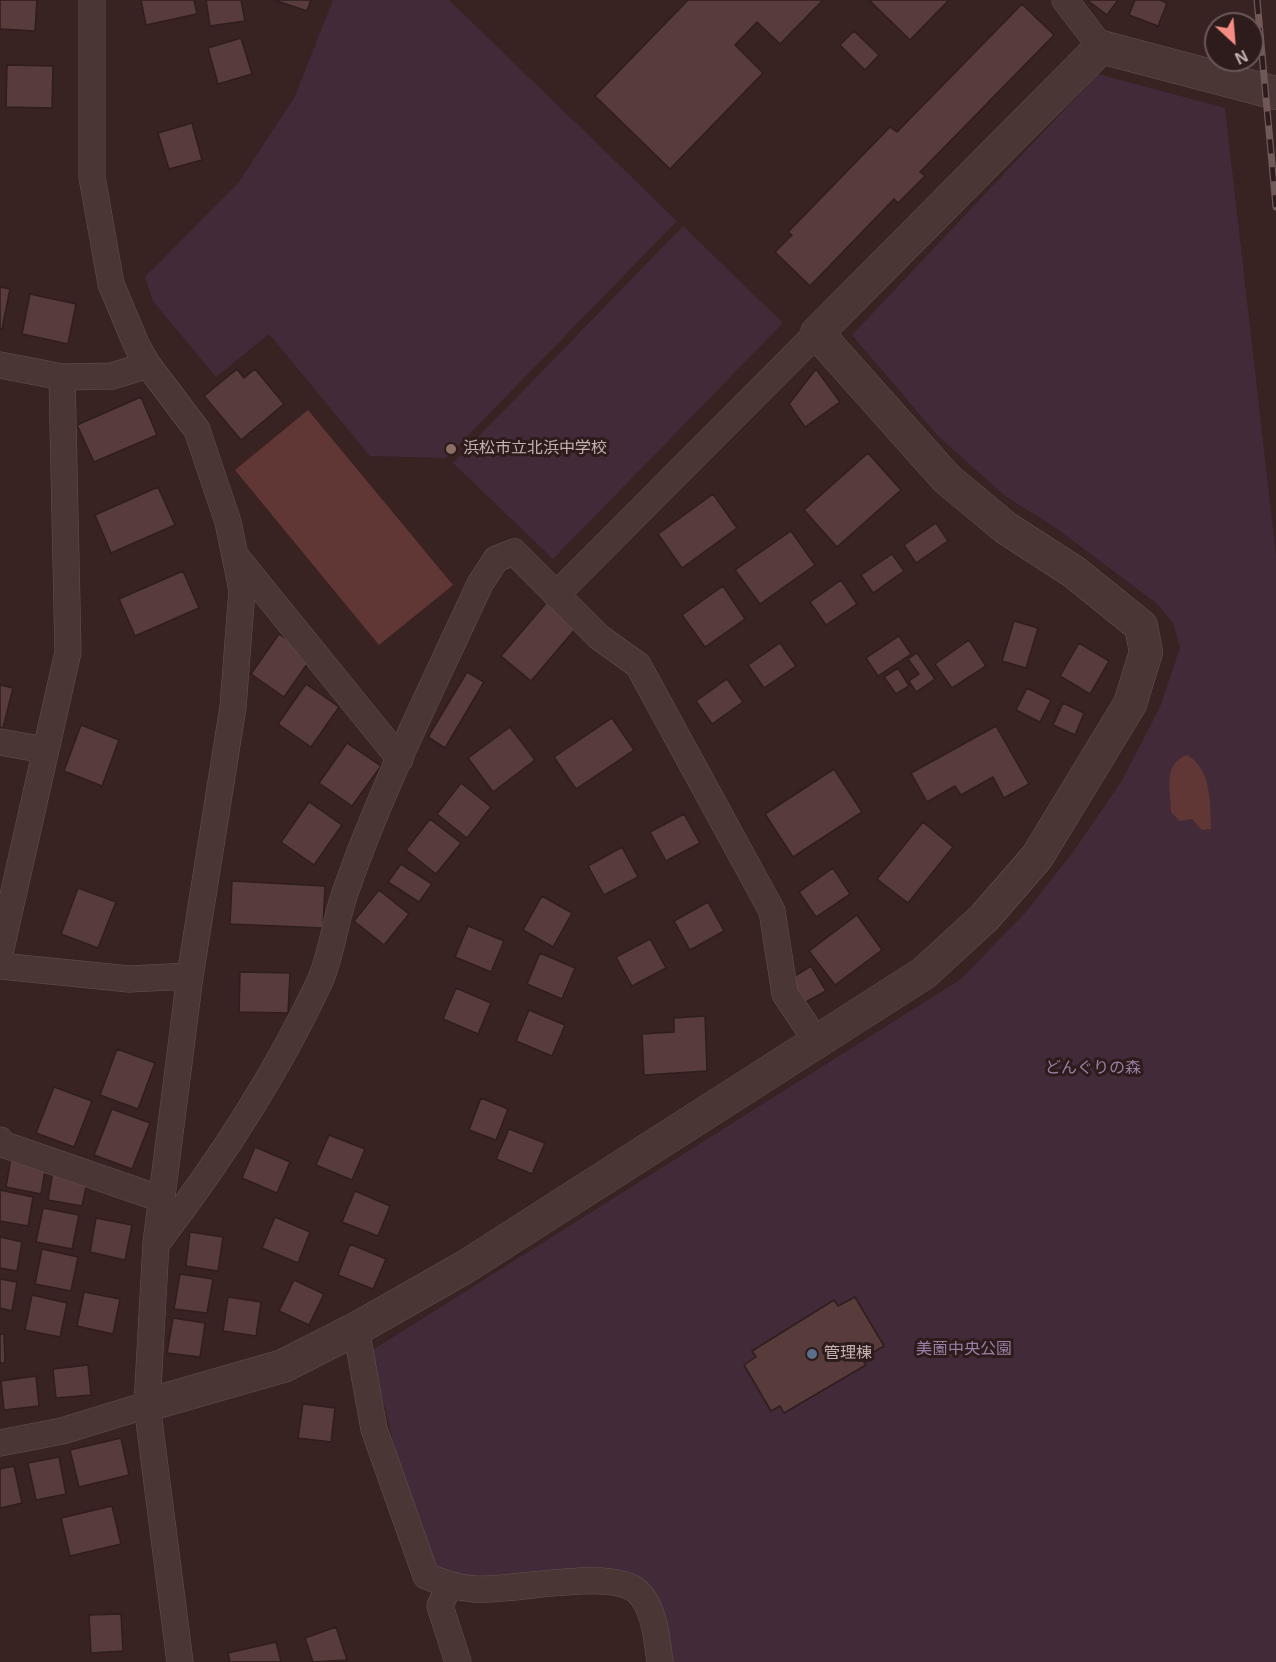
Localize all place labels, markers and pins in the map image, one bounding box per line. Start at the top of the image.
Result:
place label: 浜松市立北浜中学校 [463,439,607,459]
marker: 浜松市立北浜中学校 [444,442,458,456]
place label: 管理棟 [824,1344,872,1364]
marker: 管理棟 [805,1347,819,1361]

